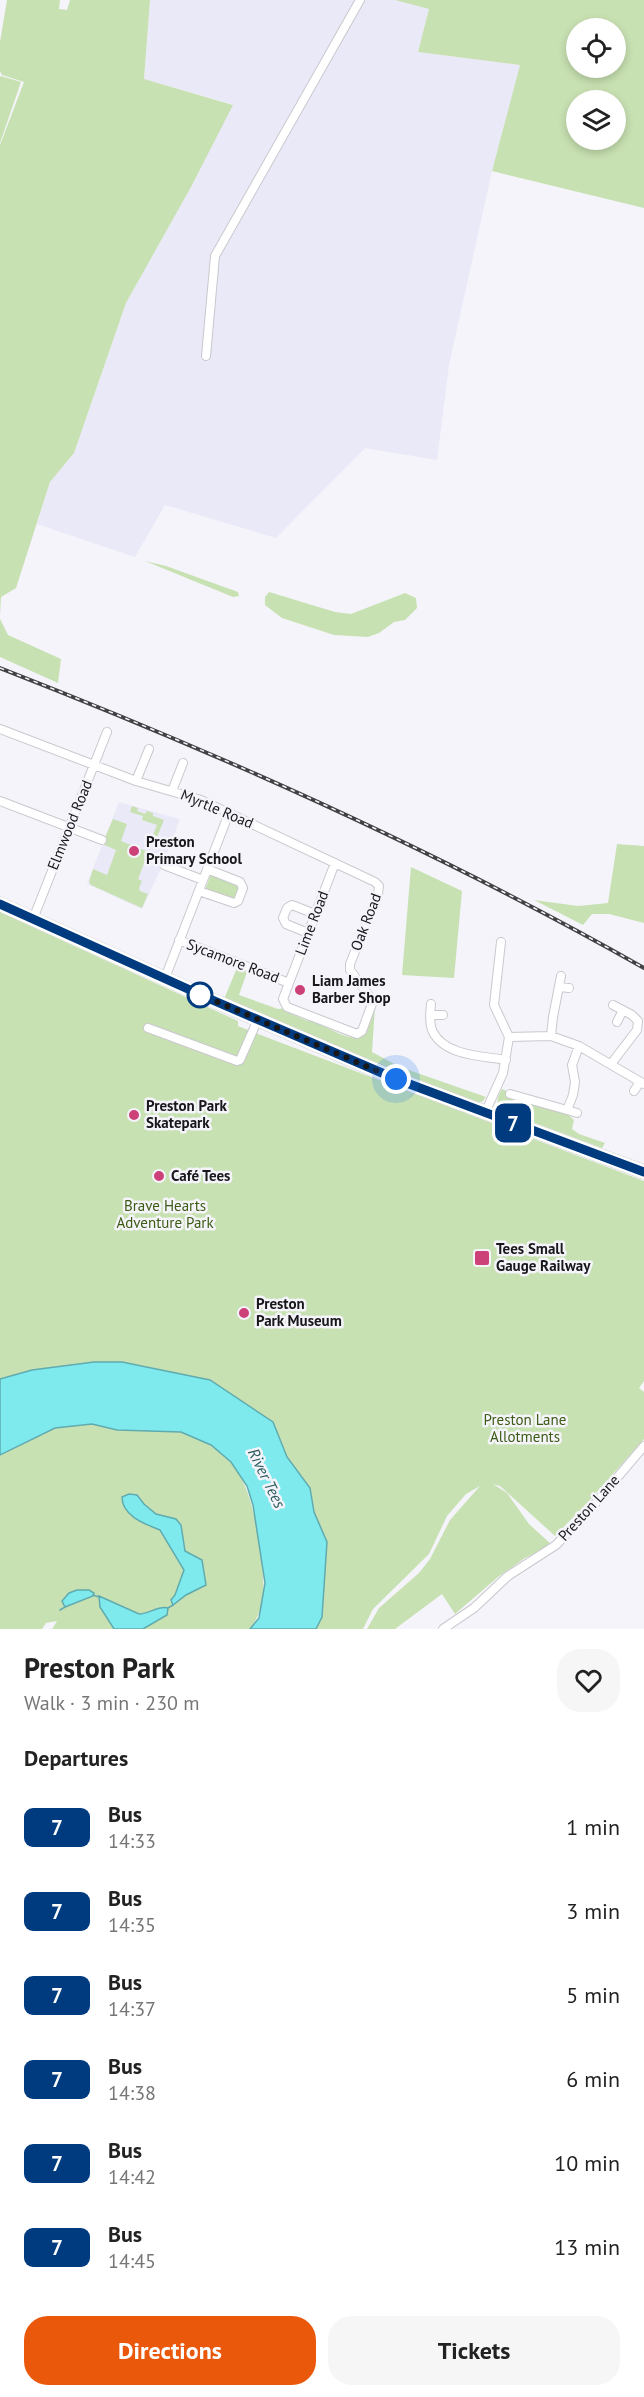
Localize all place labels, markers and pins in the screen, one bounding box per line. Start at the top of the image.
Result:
place label: Preston Primary School [146,832,242,868]
marker: Preston Primary School [127,844,141,858]
place label: Liam James Barber Shop [312,971,391,1007]
unlabelled marker [187,982,213,1008]
marker: Liam James Barber Shop [293,983,307,997]
place label: Preston Park Skatepark [146,1096,227,1132]
marker: Preston Park Skatepark [127,1108,141,1122]
place label: Café Tees [171,1166,230,1185]
marker: Café Tees [152,1169,166,1183]
place label: Tees Small Gauge Railway [496,1239,591,1275]
marker: Tees Small Gauge Railway [473,1249,491,1267]
place label: Preston Park Museum [256,1294,342,1330]
marker: Preston Park Museum [237,1306,251,1320]

